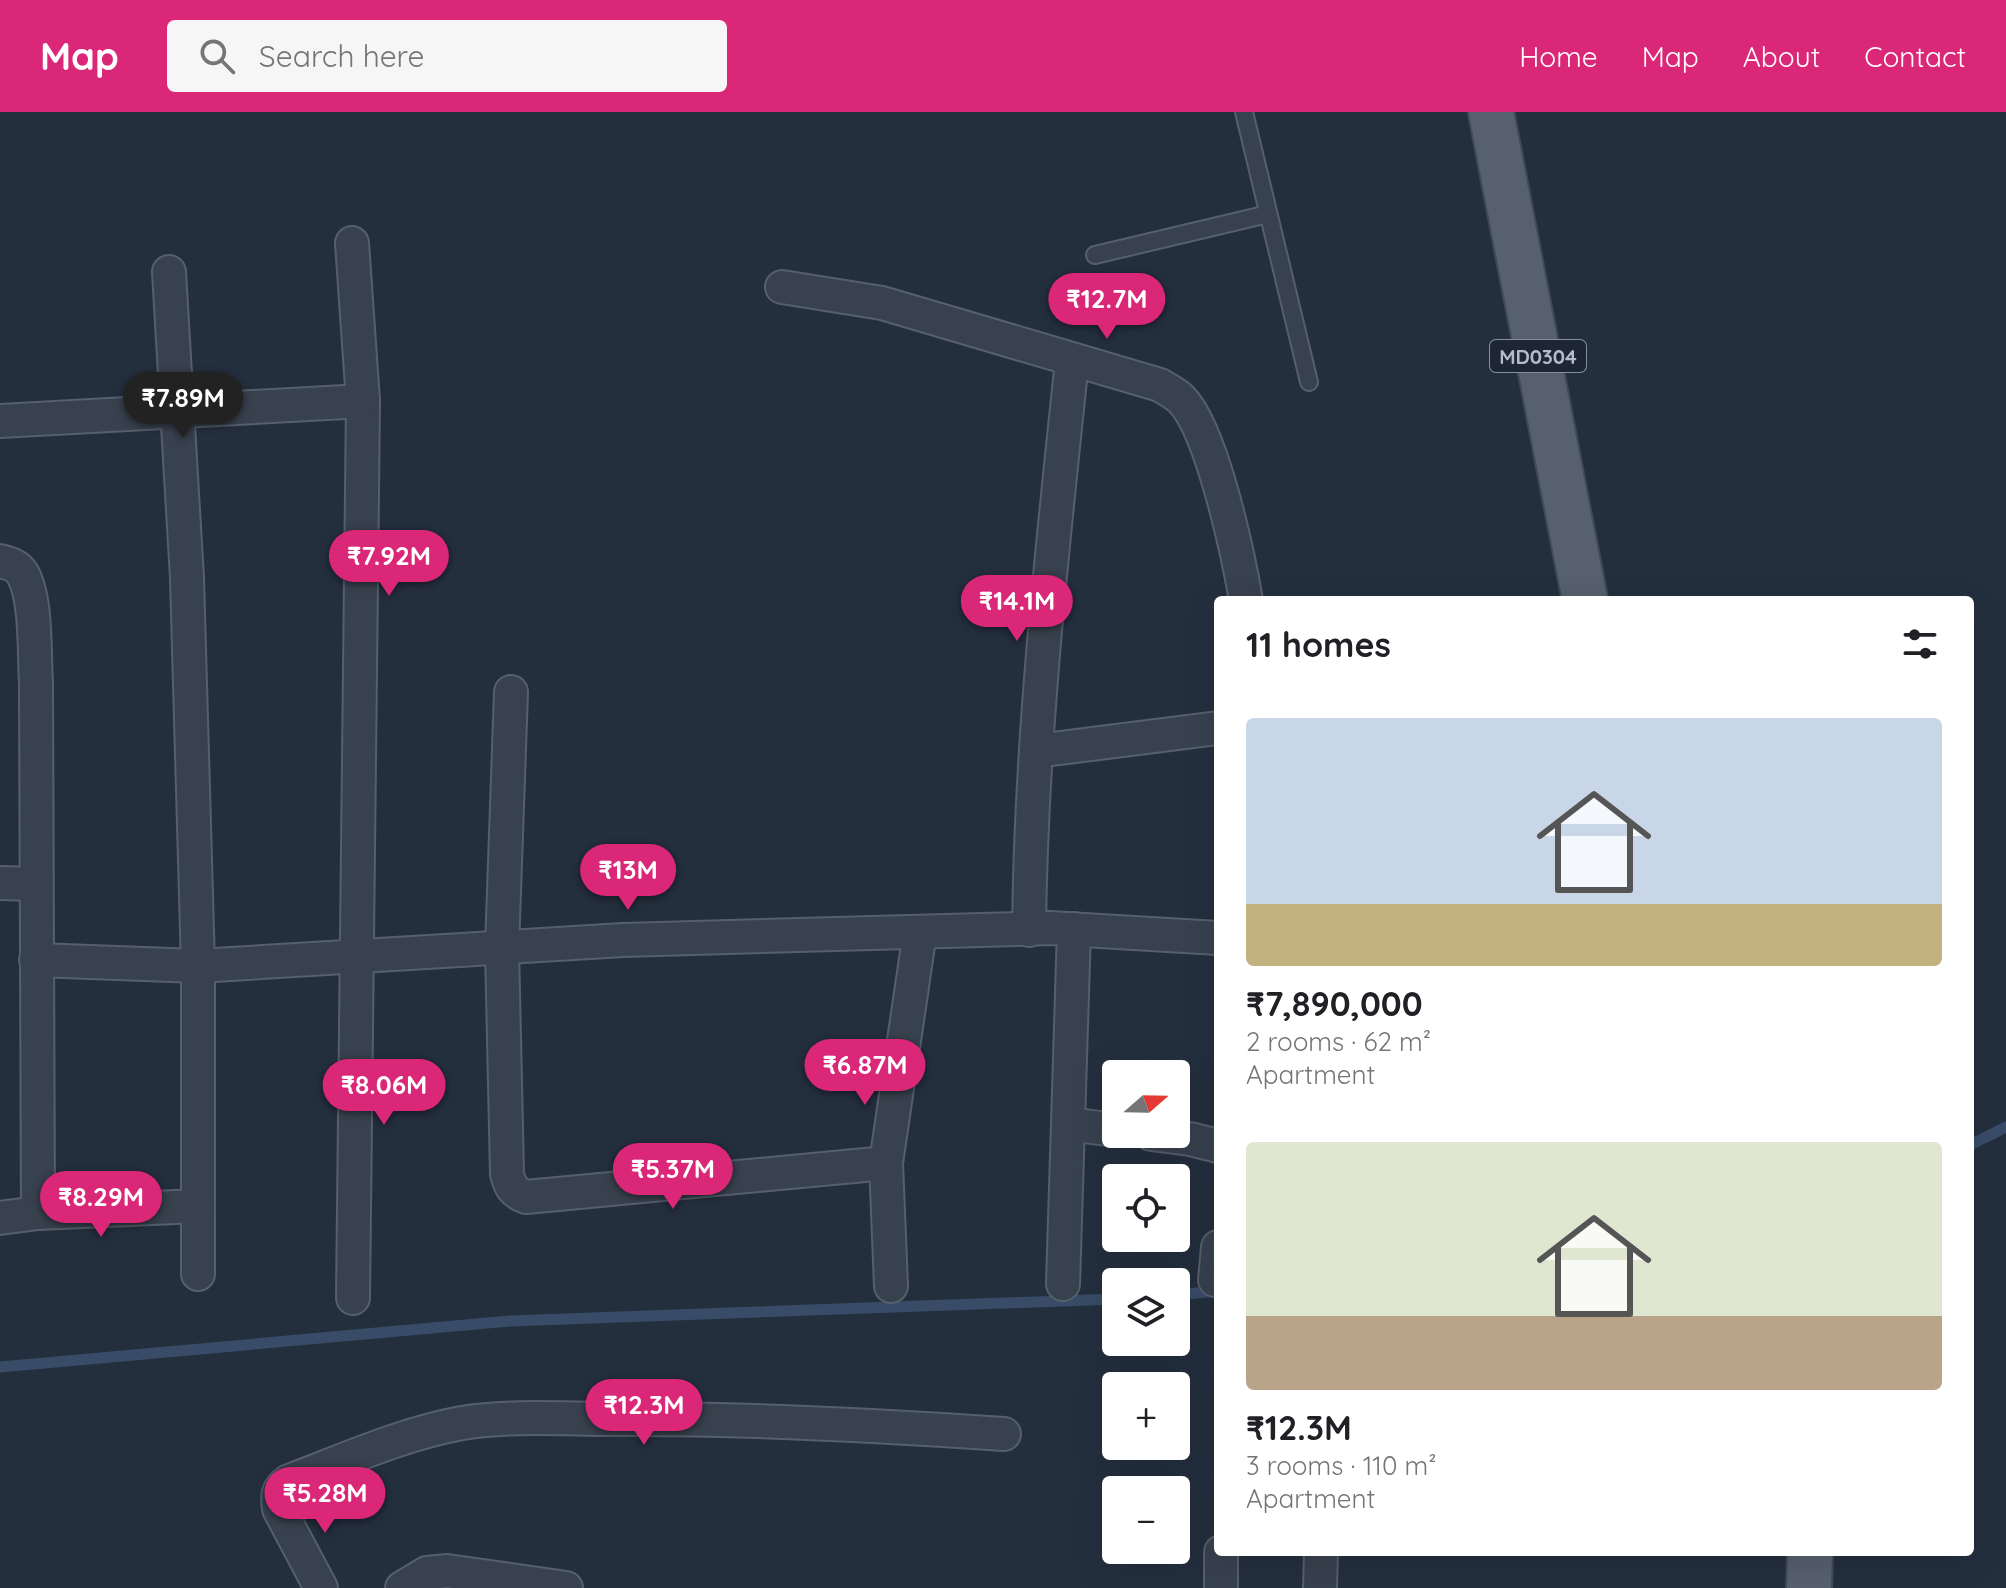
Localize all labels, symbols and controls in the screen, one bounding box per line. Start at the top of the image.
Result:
search box [167,20,727,92]
text: Map [40,32,119,80]
icon: search [195,34,239,78]
text: Search here [259,37,424,75]
text: Home [1519,39,1598,74]
text: Map [1642,39,1699,74]
text: About [1743,39,1820,74]
text: Contact [1864,39,1966,74]
pin: ₹12.7M [1042,273,1172,341]
text: ₹12.7M [1066,282,1148,315]
road number: MD0304 [1490,340,1586,372]
pin: ₹7.89M [118,372,248,440]
text: ₹7.89M [141,381,225,414]
pin: ₹7.92M [324,530,454,598]
text: ₹7.92M [347,539,431,572]
pin: ₹14.1M [952,575,1082,643]
text: ₹14.1M [979,584,1055,617]
icon: filters [1898,622,1942,666]
text: 11 homes [1246,623,1391,666]
icon: home [1522,770,1666,914]
pin: ₹13M [581,844,675,912]
text: ₹13M [598,853,658,886]
text: ₹7,890,000 [1246,982,1423,1025]
text: 2 rooms · 62 m² [1246,1025,1431,1058]
pin: ₹6.87M [800,1039,930,1107]
text: ₹6.87M [822,1048,908,1081]
text: Apartment [1246,1058,1375,1091]
pin: ₹8.06M [319,1059,449,1127]
north arrow [1102,1060,1190,1148]
map controls [1102,1060,1190,1564]
text: ₹8.06M [341,1068,427,1101]
pin: ₹5.37M [608,1143,738,1211]
text: ₹5.37M [631,1152,715,1185]
button: locate [1102,1164,1190,1252]
pin: ₹8.29M [36,1171,166,1239]
text: ₹8.29M [58,1180,144,1213]
icon: home [1522,1194,1666,1338]
button: layers [1102,1268,1190,1356]
button: + [1102,1372,1190,1460]
pin: ₹12.3M [579,1379,709,1447]
text: ₹12.3M [603,1388,685,1421]
text: ₹12.3M [1246,1406,1352,1449]
text: 3 rooms · 110 m² [1246,1449,1437,1482]
pin: ₹5.28M [260,1467,390,1535]
text: ₹5.28M [282,1476,368,1509]
button: − [1102,1476,1190,1564]
text: Apartment [1246,1482,1375,1515]

